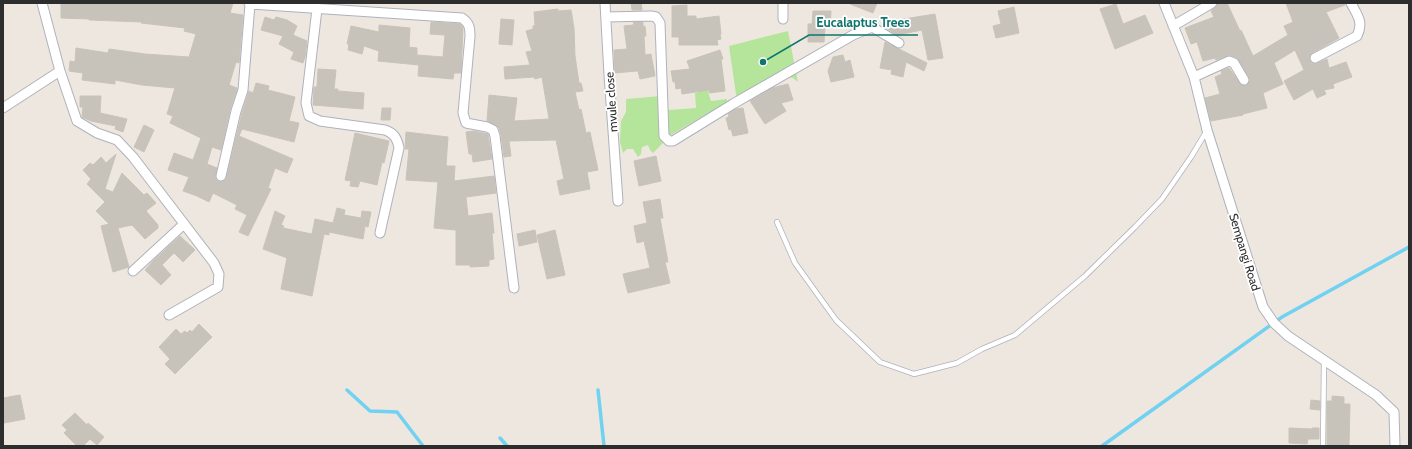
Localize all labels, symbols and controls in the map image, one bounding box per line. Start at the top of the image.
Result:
callout: Eucalaptus Trees [809,10,918,35]
text: Eucalaptus Trees [816,14,910,30]
street label: mvule close [601,71,621,133]
street label: Sempangi Road [1226,211,1264,293]

